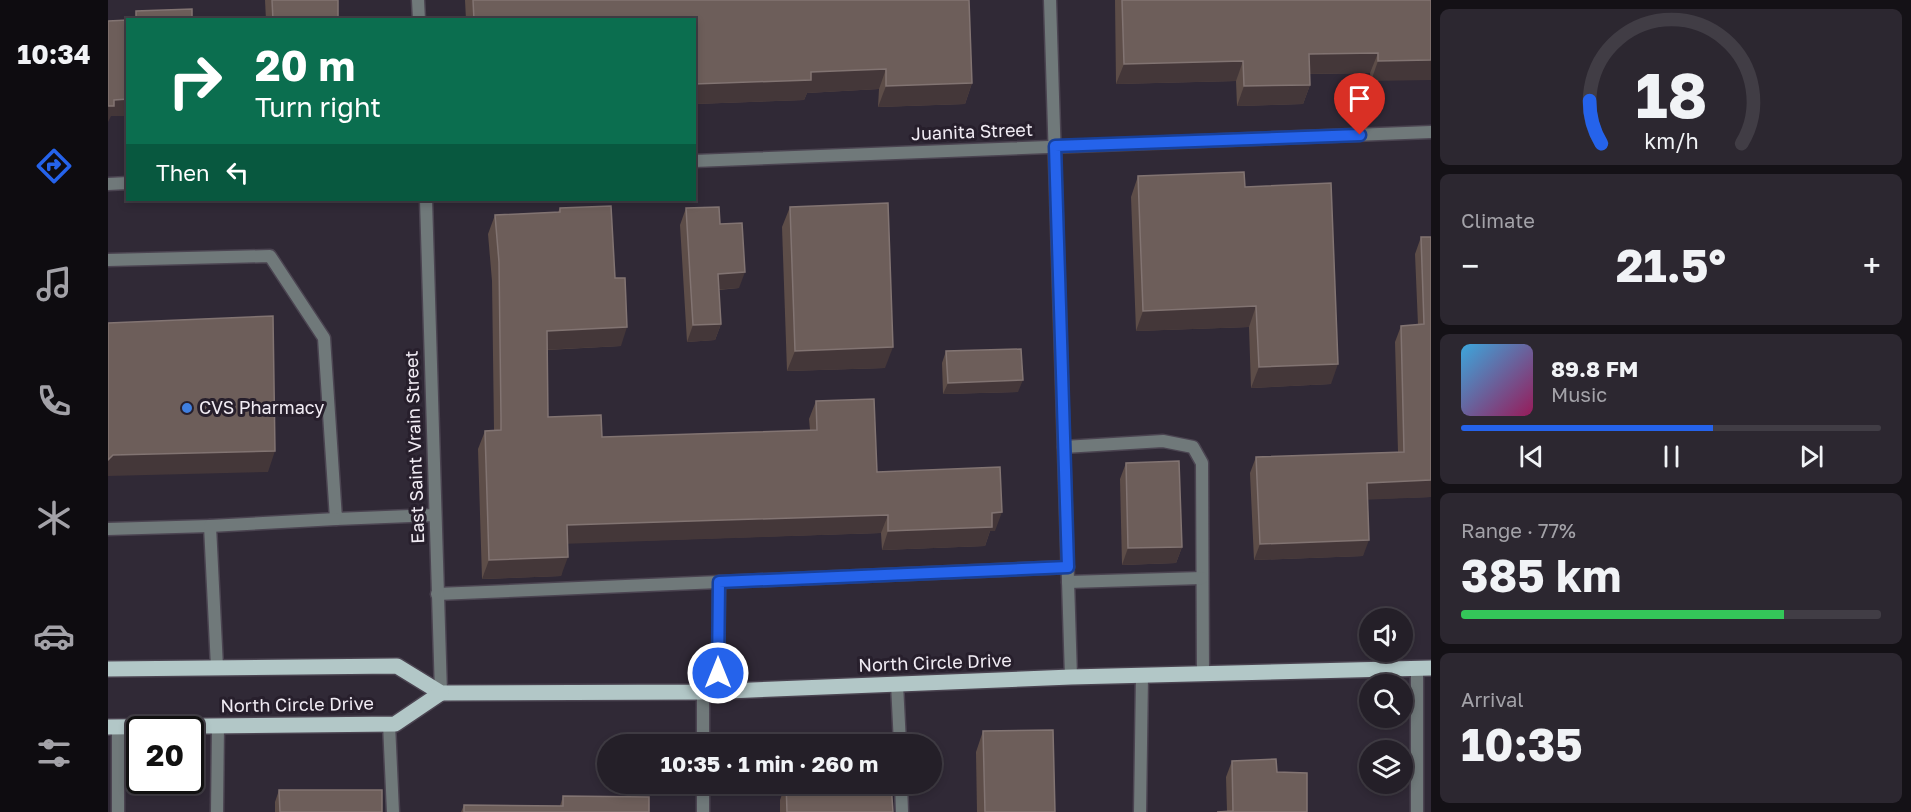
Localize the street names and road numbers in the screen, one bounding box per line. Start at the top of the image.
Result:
street label: Juanita Street [911,118,1033,144]
street label: East Saint Vrain Street [400,350,428,544]
street label: North Circle Drive [858,648,1012,676]
street label: North Circle Drive [220,692,374,716]

